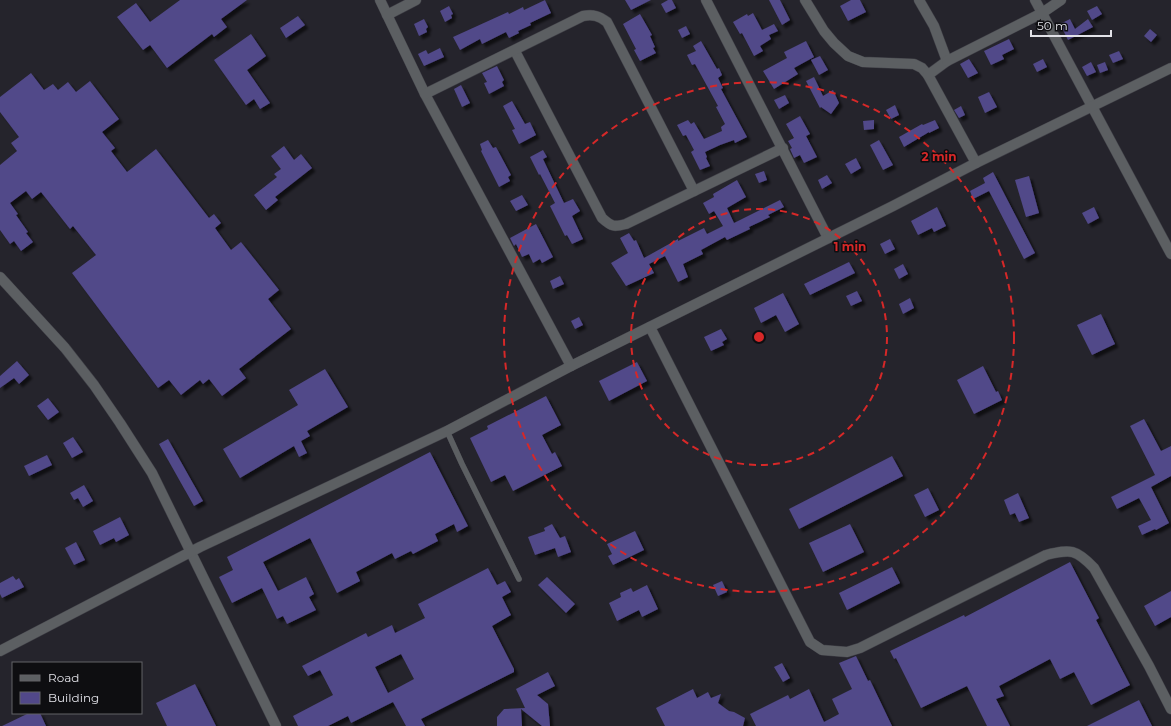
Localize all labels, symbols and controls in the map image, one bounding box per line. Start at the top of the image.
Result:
scale bar [1031,12,1111,38]
text: 50 m [1037,18,1068,33]
text: 2 min [922,149,956,164]
text: 1 min [834,239,866,254]
centre of rings [752,330,766,344]
legend [12,662,142,714]
text: Road [48,670,79,685]
text: Building [48,690,99,705]

